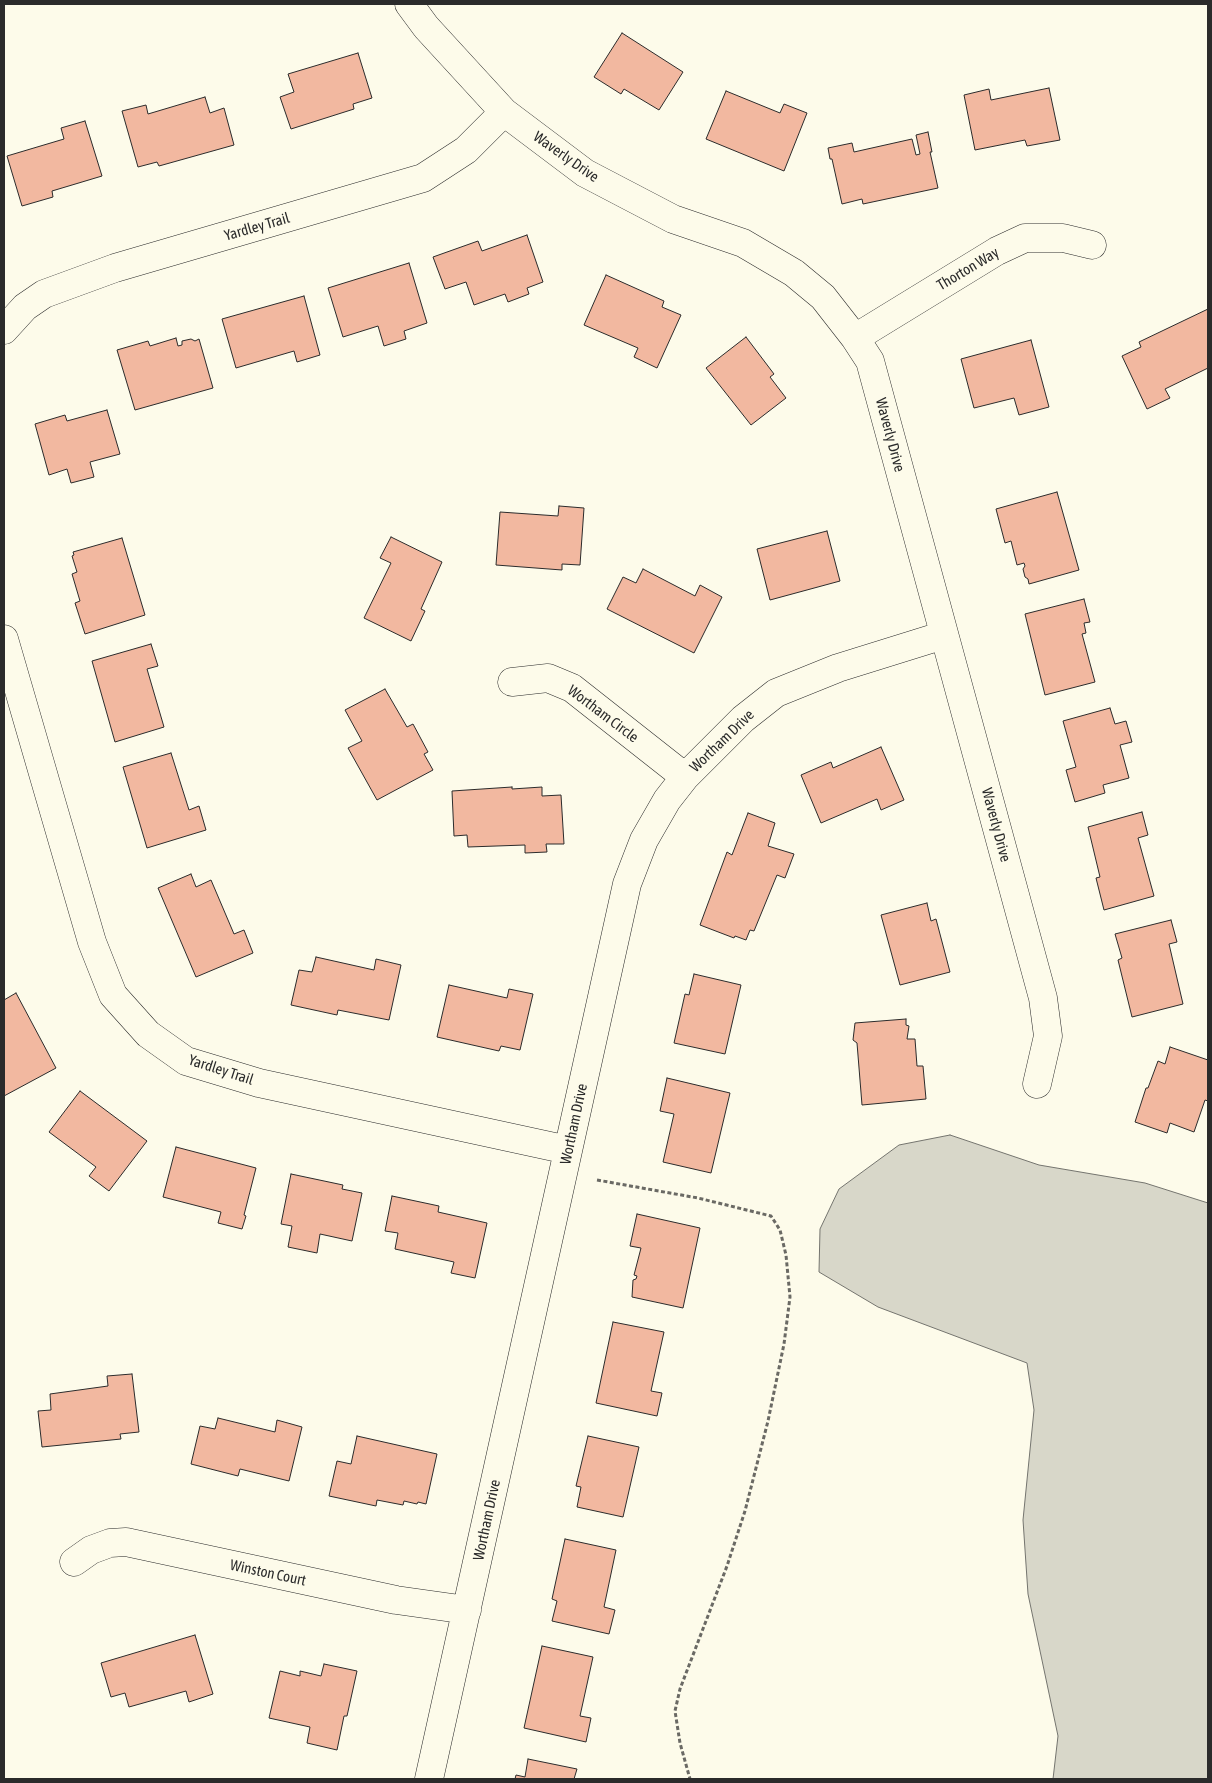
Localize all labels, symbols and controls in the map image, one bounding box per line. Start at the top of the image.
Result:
street label: Waverly Drive [530,128,602,186]
street label: Yardley Trail [222,209,292,245]
street label: Thorton Way [934,244,1002,294]
street label: Waverly Drive [871,396,909,474]
street label: Wortham Circle [564,682,642,746]
street label: Wortham Drive [686,706,758,776]
street label: Waverly Drive [977,786,1015,864]
street label: Yardley Trail [186,1051,256,1089]
street label: Wortham Drive [557,1082,591,1166]
street label: Wortham Drive [470,1478,504,1562]
street label: Winston Court [228,1556,308,1590]

